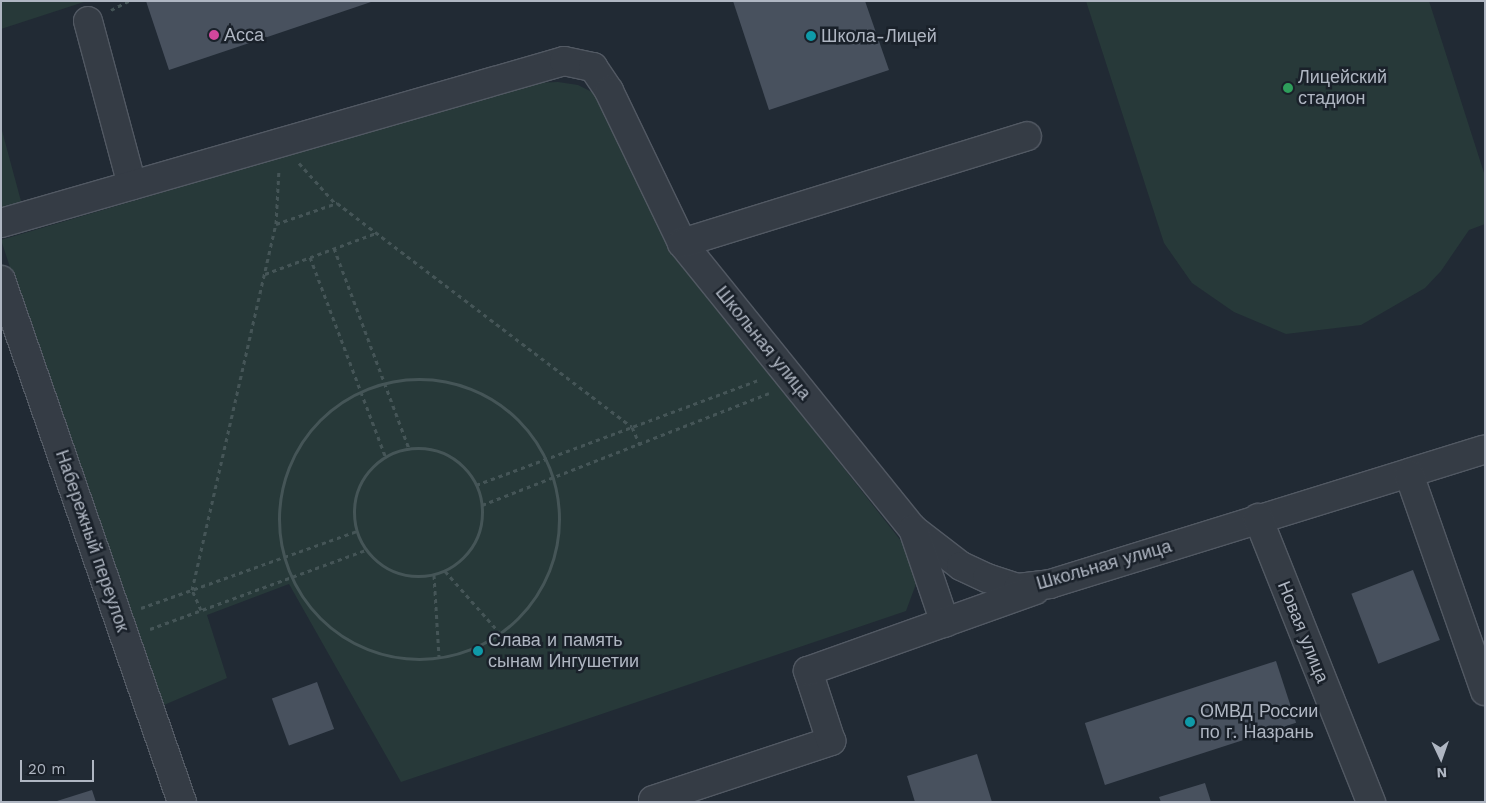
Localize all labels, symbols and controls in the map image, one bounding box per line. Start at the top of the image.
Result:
place label: Асса [224,24,264,46]
place label: Школа-Лицей [821,25,937,47]
marker: Асса [208,29,220,41]
marker: Школа-Лицей [805,30,817,42]
place label: Лицейский стадион [1298,67,1387,110]
marker: Лицейский стадион [1282,82,1294,94]
street label: Школьная улица [711,282,815,404]
street label: Набережный переулок [51,447,133,635]
street label: Школьная улица [1034,535,1174,595]
street label: Новая улица [1273,578,1333,686]
place label: Слава и память сынам Ингушетии [488,630,639,672]
marker: Слава и память сынам Ингушетии [472,645,484,657]
place label: ОМВД России по г. Назрань [1200,701,1318,744]
marker: ОМВД России по г. Назрань [1184,716,1196,728]
north arrow [1416,733,1466,783]
scale bar [22,750,96,782]
text: 20 m [28,760,66,778]
text: N [1436,765,1447,781]

